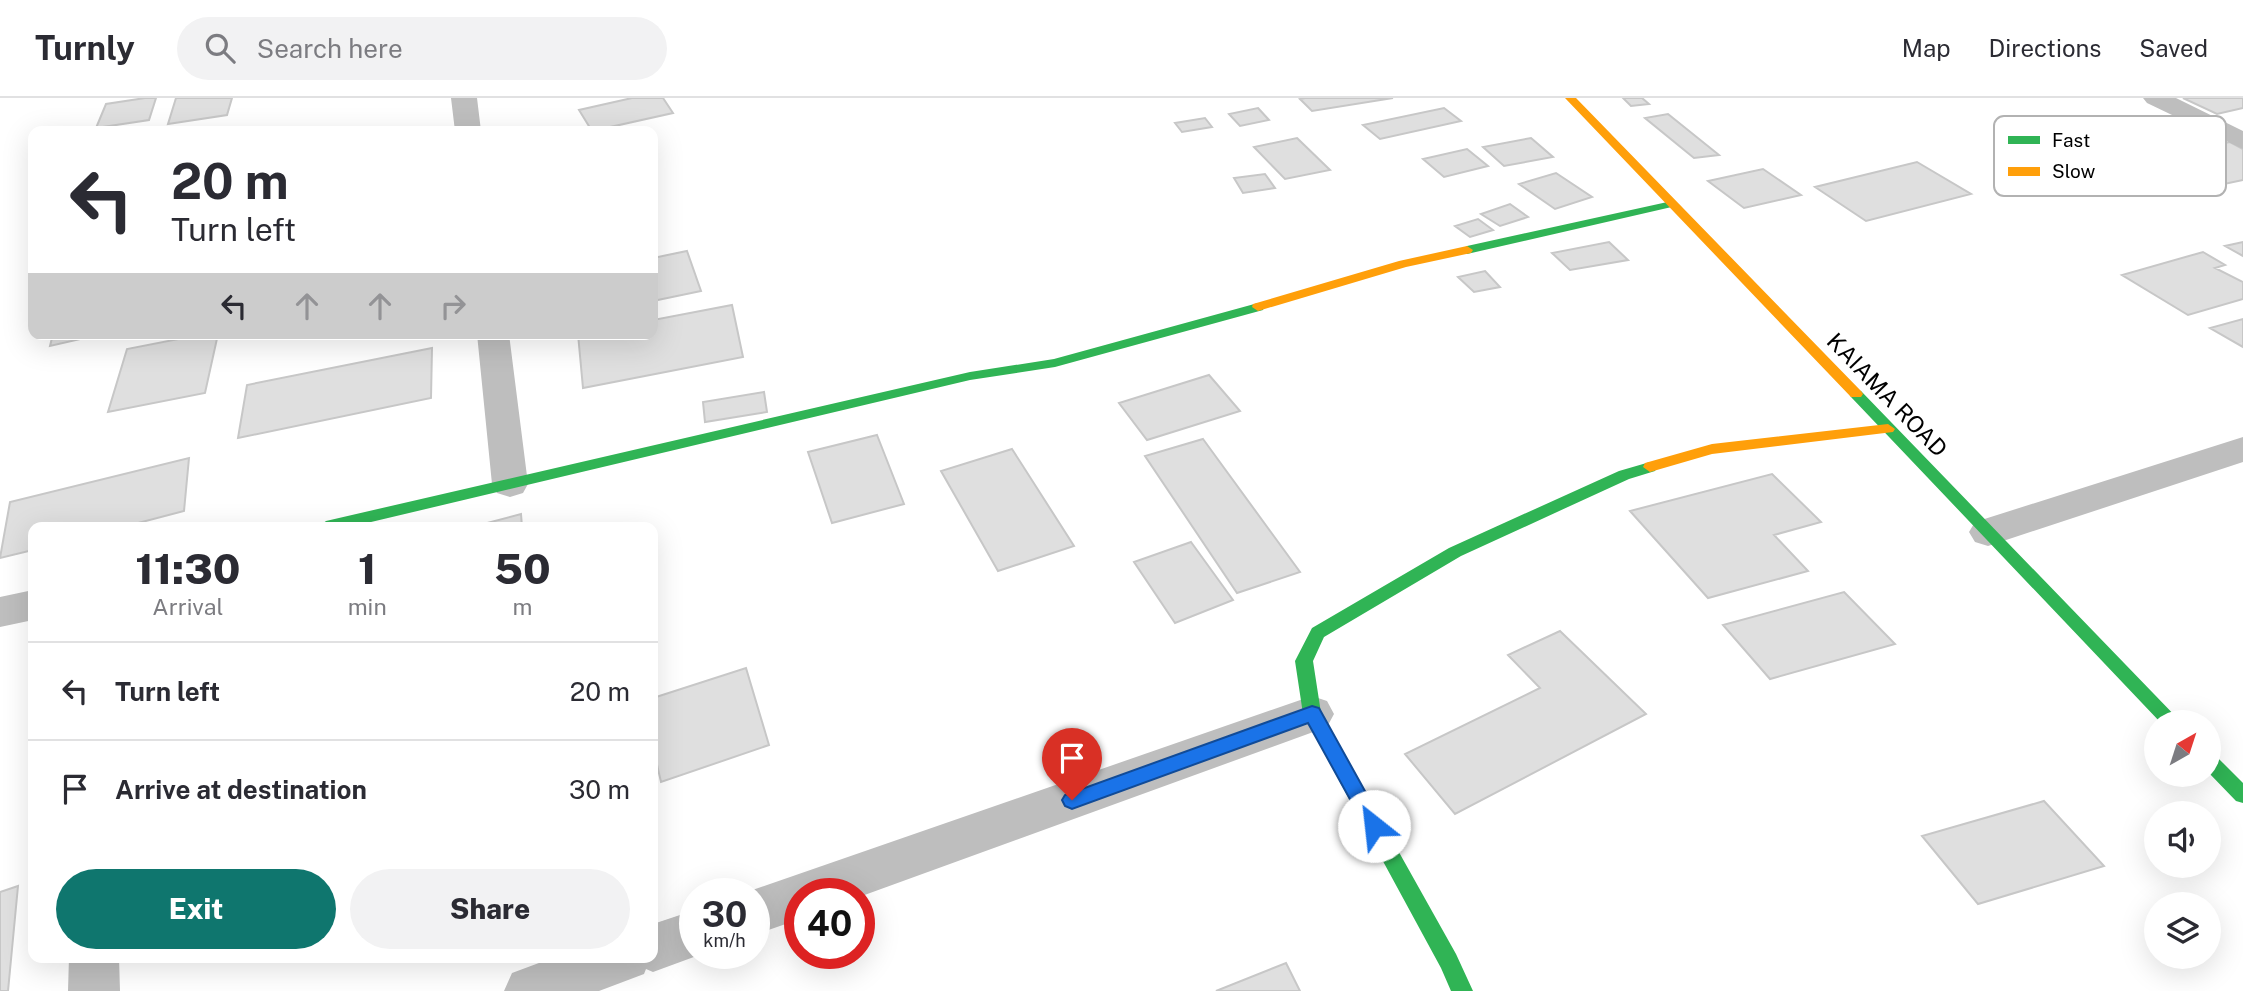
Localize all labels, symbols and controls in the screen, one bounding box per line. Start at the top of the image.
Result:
search box [177,17,667,80]
text: Turnly [35,29,135,67]
icon: search [201,29,239,67]
text: Search here [257,33,403,64]
text: Map [1902,34,1951,62]
text: Directions [1989,34,2101,62]
text: Saved [2139,34,2208,62]
legend [1994,116,2226,196]
text: Fast [2052,129,2090,151]
text: 20 m [171,152,289,210]
icon: left [56,154,147,245]
text: Slow [2052,160,2096,182]
text: Turn left [171,211,296,248]
icon: left [215,287,253,325]
icon: ahead [288,287,326,325]
icon: ahead [361,287,399,325]
icon: right [434,287,472,325]
street label: KAIAMA ROAD [1822,327,1953,462]
text: 11:30 [135,544,240,593]
text: 1 [358,544,376,593]
text: 50 [494,544,551,593]
text: Arrival [152,593,223,620]
text: min [348,593,387,620]
text: m [512,593,532,620]
icon: left [56,672,94,710]
text: Turn left [115,676,220,707]
text: 20 m [570,676,630,707]
north arrow [2144,710,2221,788]
map controls [2144,710,2221,969]
pin [1042,728,1102,800]
icon: arrive [1053,739,1091,777]
icon: arrive [56,770,94,808]
text: Arrive at destination [115,774,367,805]
text: 30 m [569,774,630,805]
position arrow [1337,789,1411,863]
button: sound [2144,801,2221,878]
button: Exit [56,869,336,949]
button: Share [350,869,630,949]
speed limit sign: 40 [784,878,875,969]
button: layers [2144,892,2221,969]
text: 30 [702,894,747,935]
text: km/h [703,930,746,951]

